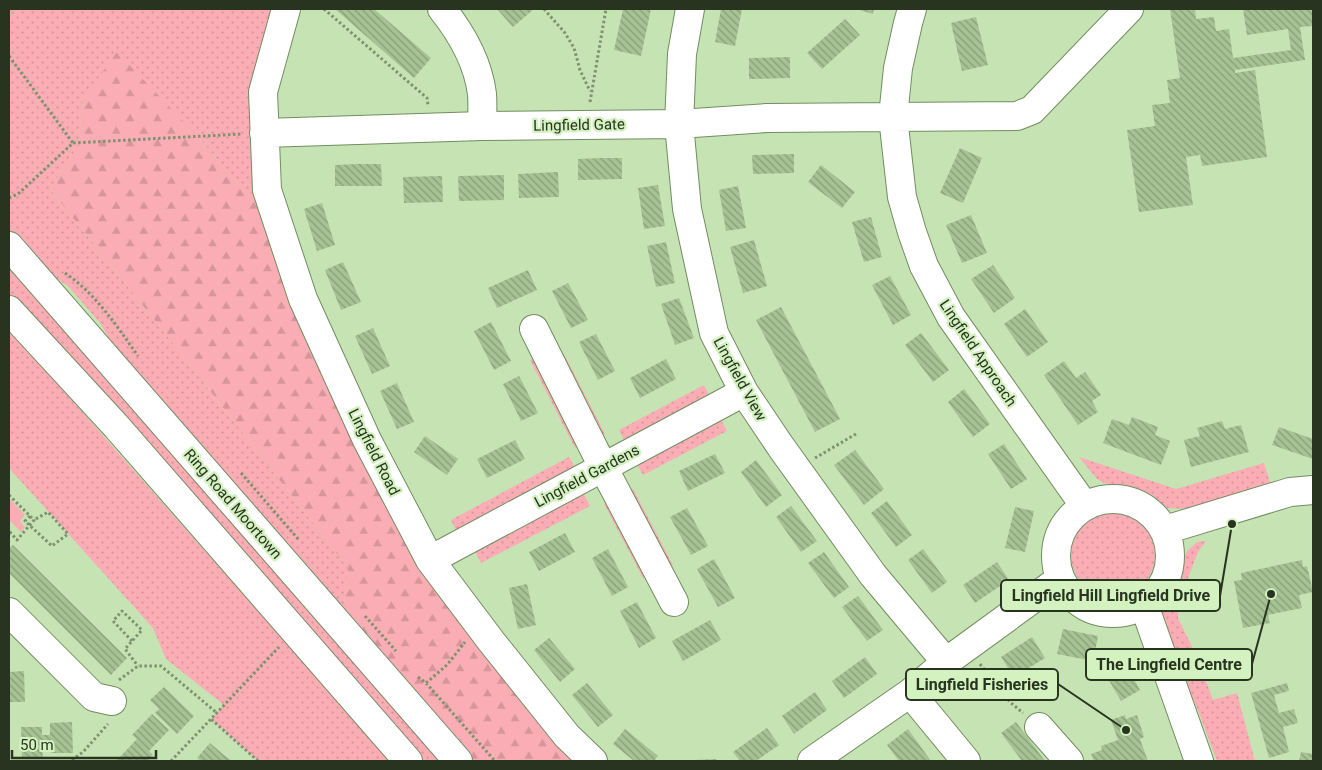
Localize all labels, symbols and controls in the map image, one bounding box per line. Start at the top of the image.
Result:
street label: Lingfield Gate [533,115,625,135]
street label: Lingfield Approach [936,296,1020,410]
street label: Lingfield View [710,334,770,424]
street label: Lingfield Road [344,406,404,498]
street label: Lingfield Gardens [531,441,643,511]
street label: Ring Road Moortown [180,445,286,563]
callout: Lingfield Hill Lingfield Drive [1001,580,1220,611]
text: Lingfield Hill Lingfield Drive [1012,586,1211,605]
callout: The Lingfield Centre [1086,649,1252,680]
text: The Lingfield Centre [1096,655,1242,674]
callout: Lingfield Fisheries [906,669,1058,700]
text: Lingfield Fisheries [916,675,1048,694]
scale bar [12,728,156,760]
text: 50 m [20,736,54,754]

